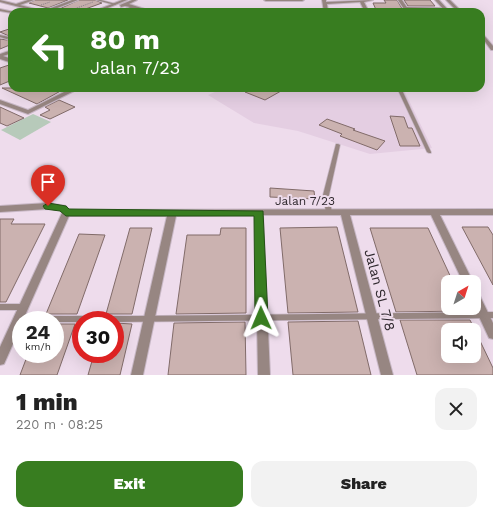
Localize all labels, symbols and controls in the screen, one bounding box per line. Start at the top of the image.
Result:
text: 80 m [90,23,160,56]
icon: left [24,24,76,76]
text: Jalan 7/23 [90,57,180,78]
pin [31,165,65,206]
icon: arrive [37,171,59,193]
street label: Jalan 7/23 [275,194,335,208]
street label: Jalan SL 7/8 [361,247,399,333]
north arrow [441,275,481,315]
map controls [441,275,481,363]
position arrow [240,297,282,339]
speed limit sign: 30 [72,311,124,363]
text: 24 [26,320,50,344]
button: sound [441,323,481,363]
text: km/h [25,341,51,352]
text: 1 min [16,388,78,416]
button: close [435,388,477,430]
text: 220 m · 08:25 [16,417,103,432]
button: Exit [16,461,243,507]
button: Share [251,461,477,507]

